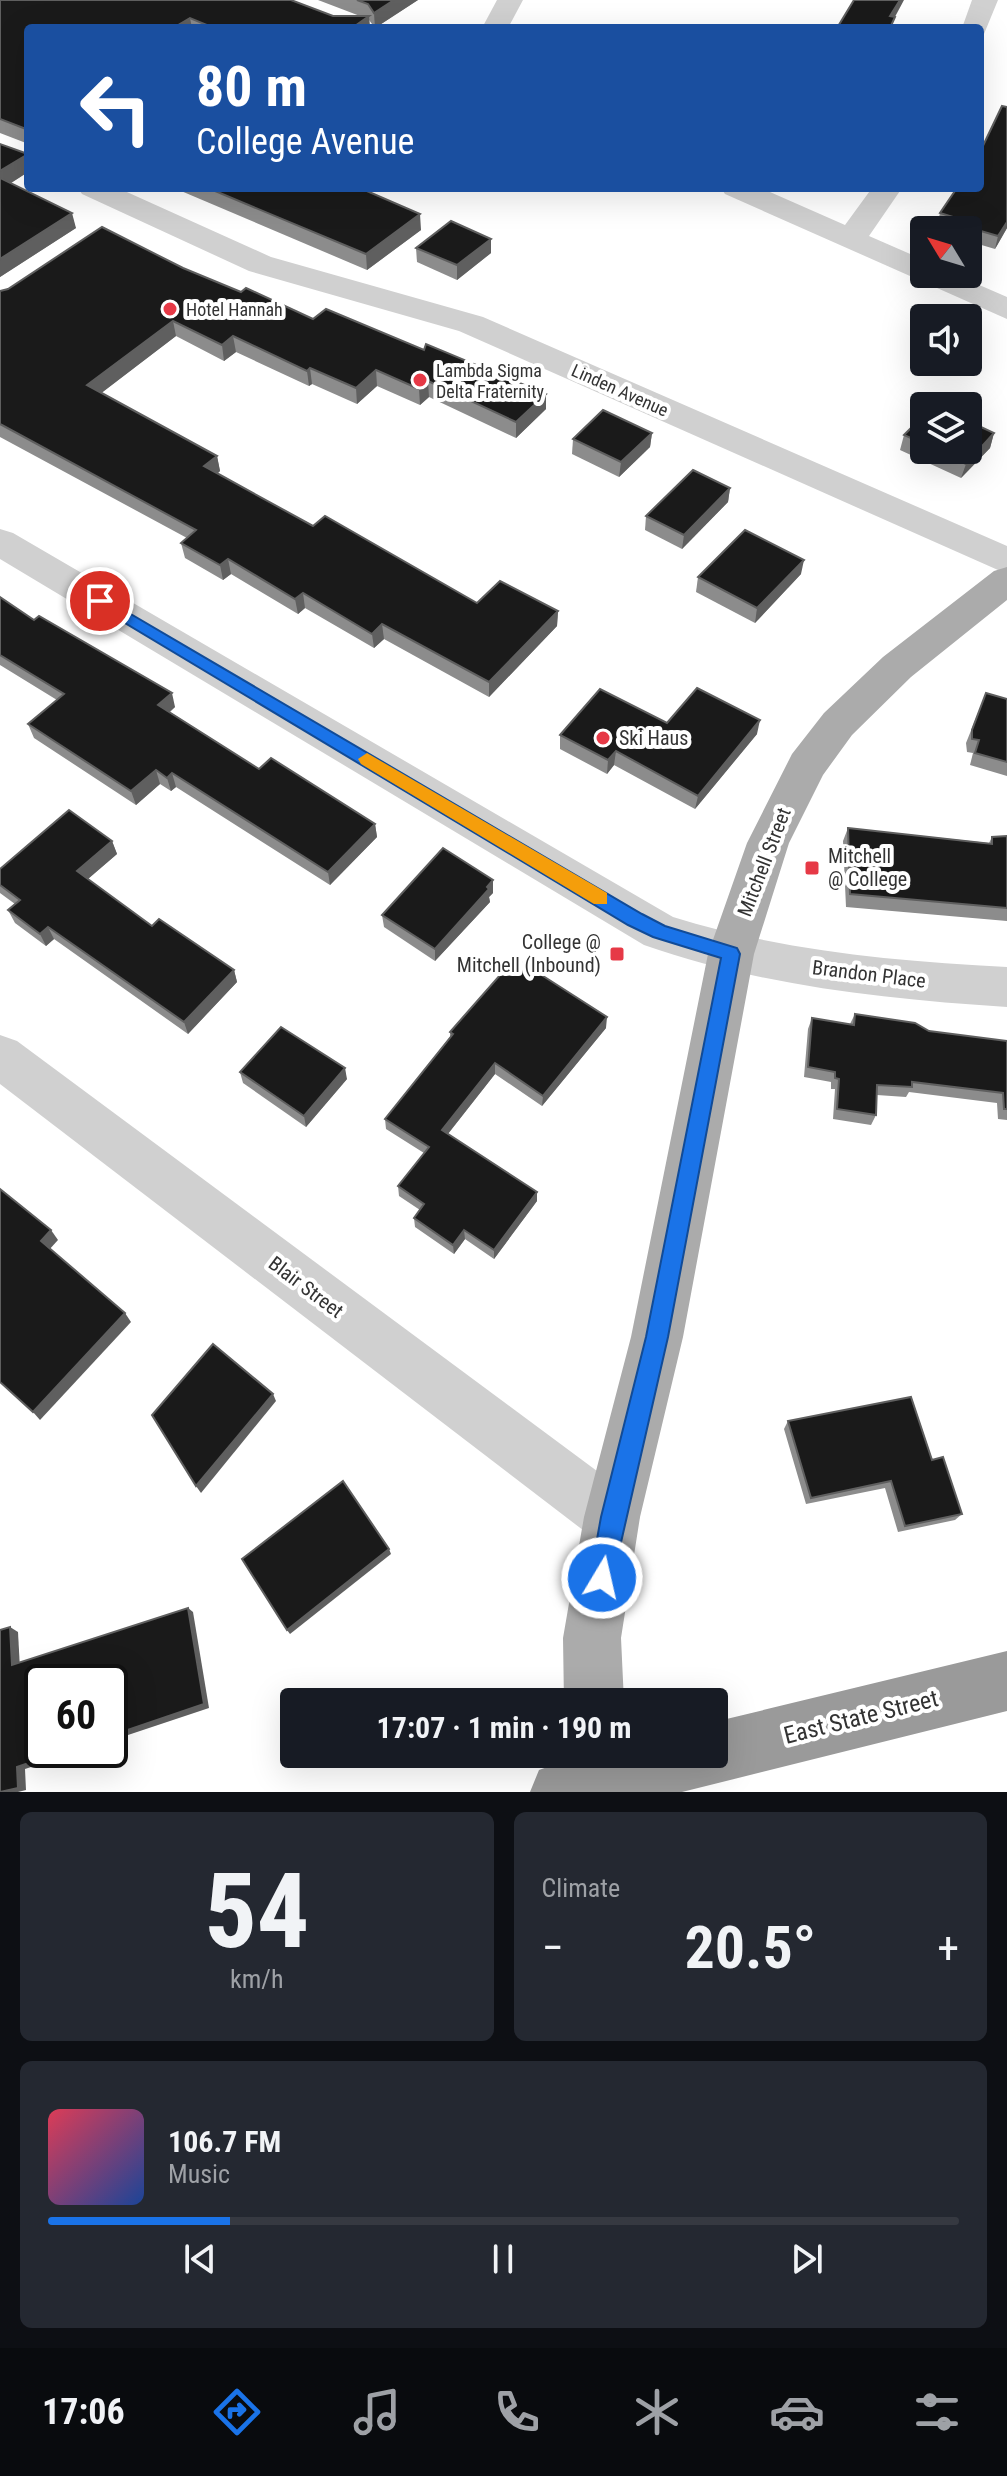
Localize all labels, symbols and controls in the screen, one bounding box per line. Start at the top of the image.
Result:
text: 80 m [196,54,307,120]
icon: left [64,56,168,160]
text: College Avenue [196,121,414,163]
north arrow [910,216,982,288]
map controls [910,216,982,464]
place label: Hotel Hannah [186,299,283,320]
marker: Hotel Hannah [161,300,179,318]
button: sound [910,304,982,376]
street label: Linden Avenue [568,359,672,421]
place label: Lambda Sigma Delta Fraternity [436,360,545,402]
marker: Lambda Sigma Delta Fraternity [411,371,429,389]
button: layers [910,392,982,464]
pin [66,567,134,635]
icon: arrive [78,579,122,623]
place label: Ski Haus [619,726,688,750]
marker: Ski Haus [594,729,612,747]
street label: Mitchell Street [732,804,796,920]
place label: Mitchell @ College [828,844,907,891]
marker: Mitchell @ College [803,859,821,877]
place label: College @ Mitchell (Inbound) [457,930,601,977]
marker: College @ Mitchell (Inbound) [608,945,626,963]
street label: Brandon Place [811,955,927,993]
street label: Blair Street [264,1251,348,1323]
position arrow [560,1536,644,1620]
speed limit sign: 60 [24,1664,128,1768]
street label: East State Street [781,1684,941,1750]
text: 17:07 · 1 min · 190 m [377,1710,631,1745]
text: 54 [204,1851,309,1972]
text: Climate [542,1873,620,1903]
text: 20.5° [684,1912,816,1983]
text: − [542,1922,564,1974]
text: + [937,1922,959,1974]
text: km/h [230,1964,284,1994]
text: 106.7 FM [168,2124,281,2159]
text: Music [168,2159,230,2189]
icon: previous [178,2237,222,2281]
icon: pause [481,2237,525,2281]
icon: next [785,2237,829,2281]
icon: directions [209,2384,265,2440]
icon: music [349,2384,405,2440]
icon: phone [489,2384,545,2440]
icon: climate [629,2384,685,2440]
icon: car [769,2384,825,2440]
icon: filters [909,2384,965,2440]
text: 17:06 [42,2391,125,2433]

